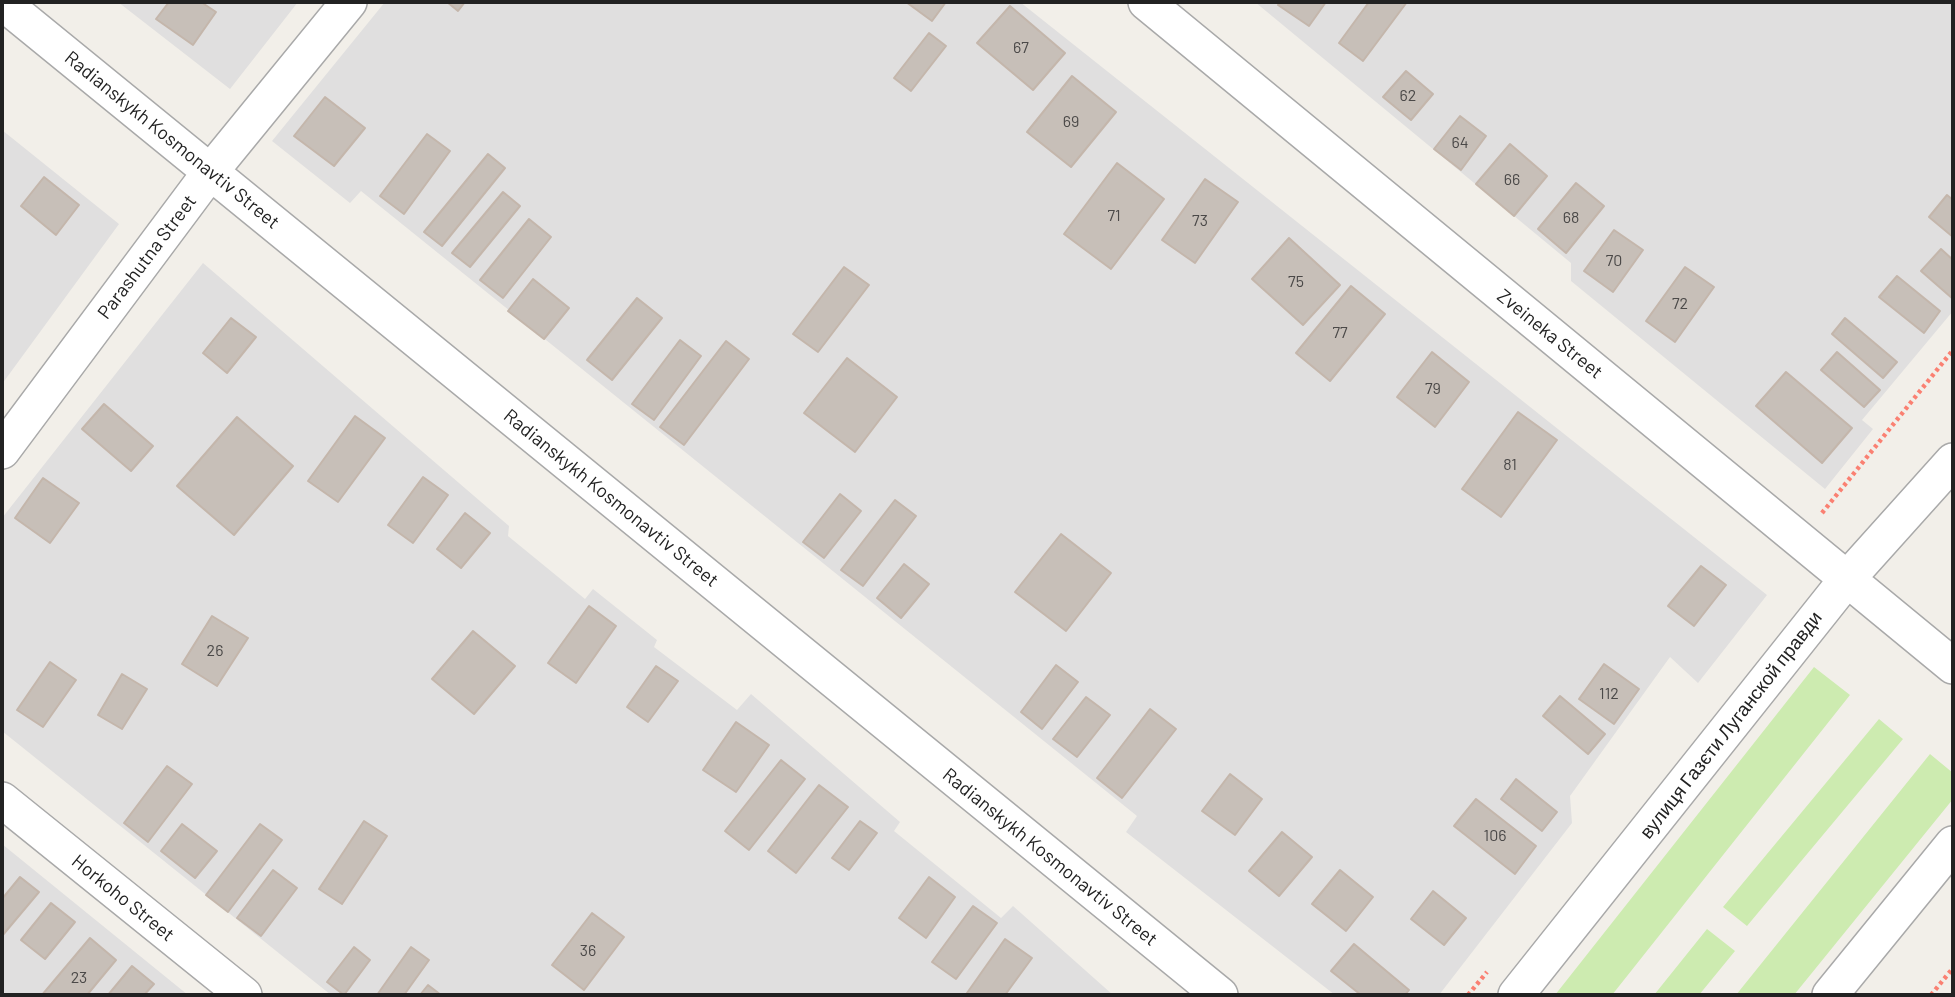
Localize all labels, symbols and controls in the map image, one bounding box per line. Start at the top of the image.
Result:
house number: 67 [1013,38,1029,58]
street label: Radianskykh Kosmonavtiv Street [60,46,284,234]
house number: 62 [1400,86,1416,106]
house number: 69 [1063,112,1079,132]
house number: 64 [1451,133,1469,153]
house number: 66 [1504,170,1520,190]
street label: Parashutna Street [93,190,201,324]
house number: 71 [1107,206,1121,226]
house number: 68 [1563,208,1579,228]
house number: 73 [1192,211,1208,231]
house number: 70 [1606,251,1622,271]
house number: 75 [1288,272,1304,292]
street label: Zveineka Street [1493,285,1607,383]
house number: 72 [1672,294,1688,314]
house number: 77 [1332,323,1348,343]
house number: 79 [1425,379,1441,399]
street label: Radianskykh Kosmonavtiv Street [499,404,723,592]
house number: 81 [1503,455,1517,475]
street label: вулиця Газєти Луганской правди [1635,607,1827,843]
house number: 26 [207,641,223,661]
house number: 112 [1599,684,1619,704]
street label: Radianskykh Kosmonavtiv Street [938,763,1162,951]
house number: 106 [1484,826,1506,846]
street label: Horkoho Street [67,850,179,946]
house number: 36 [580,941,596,961]
house number: 23 [71,968,87,988]

